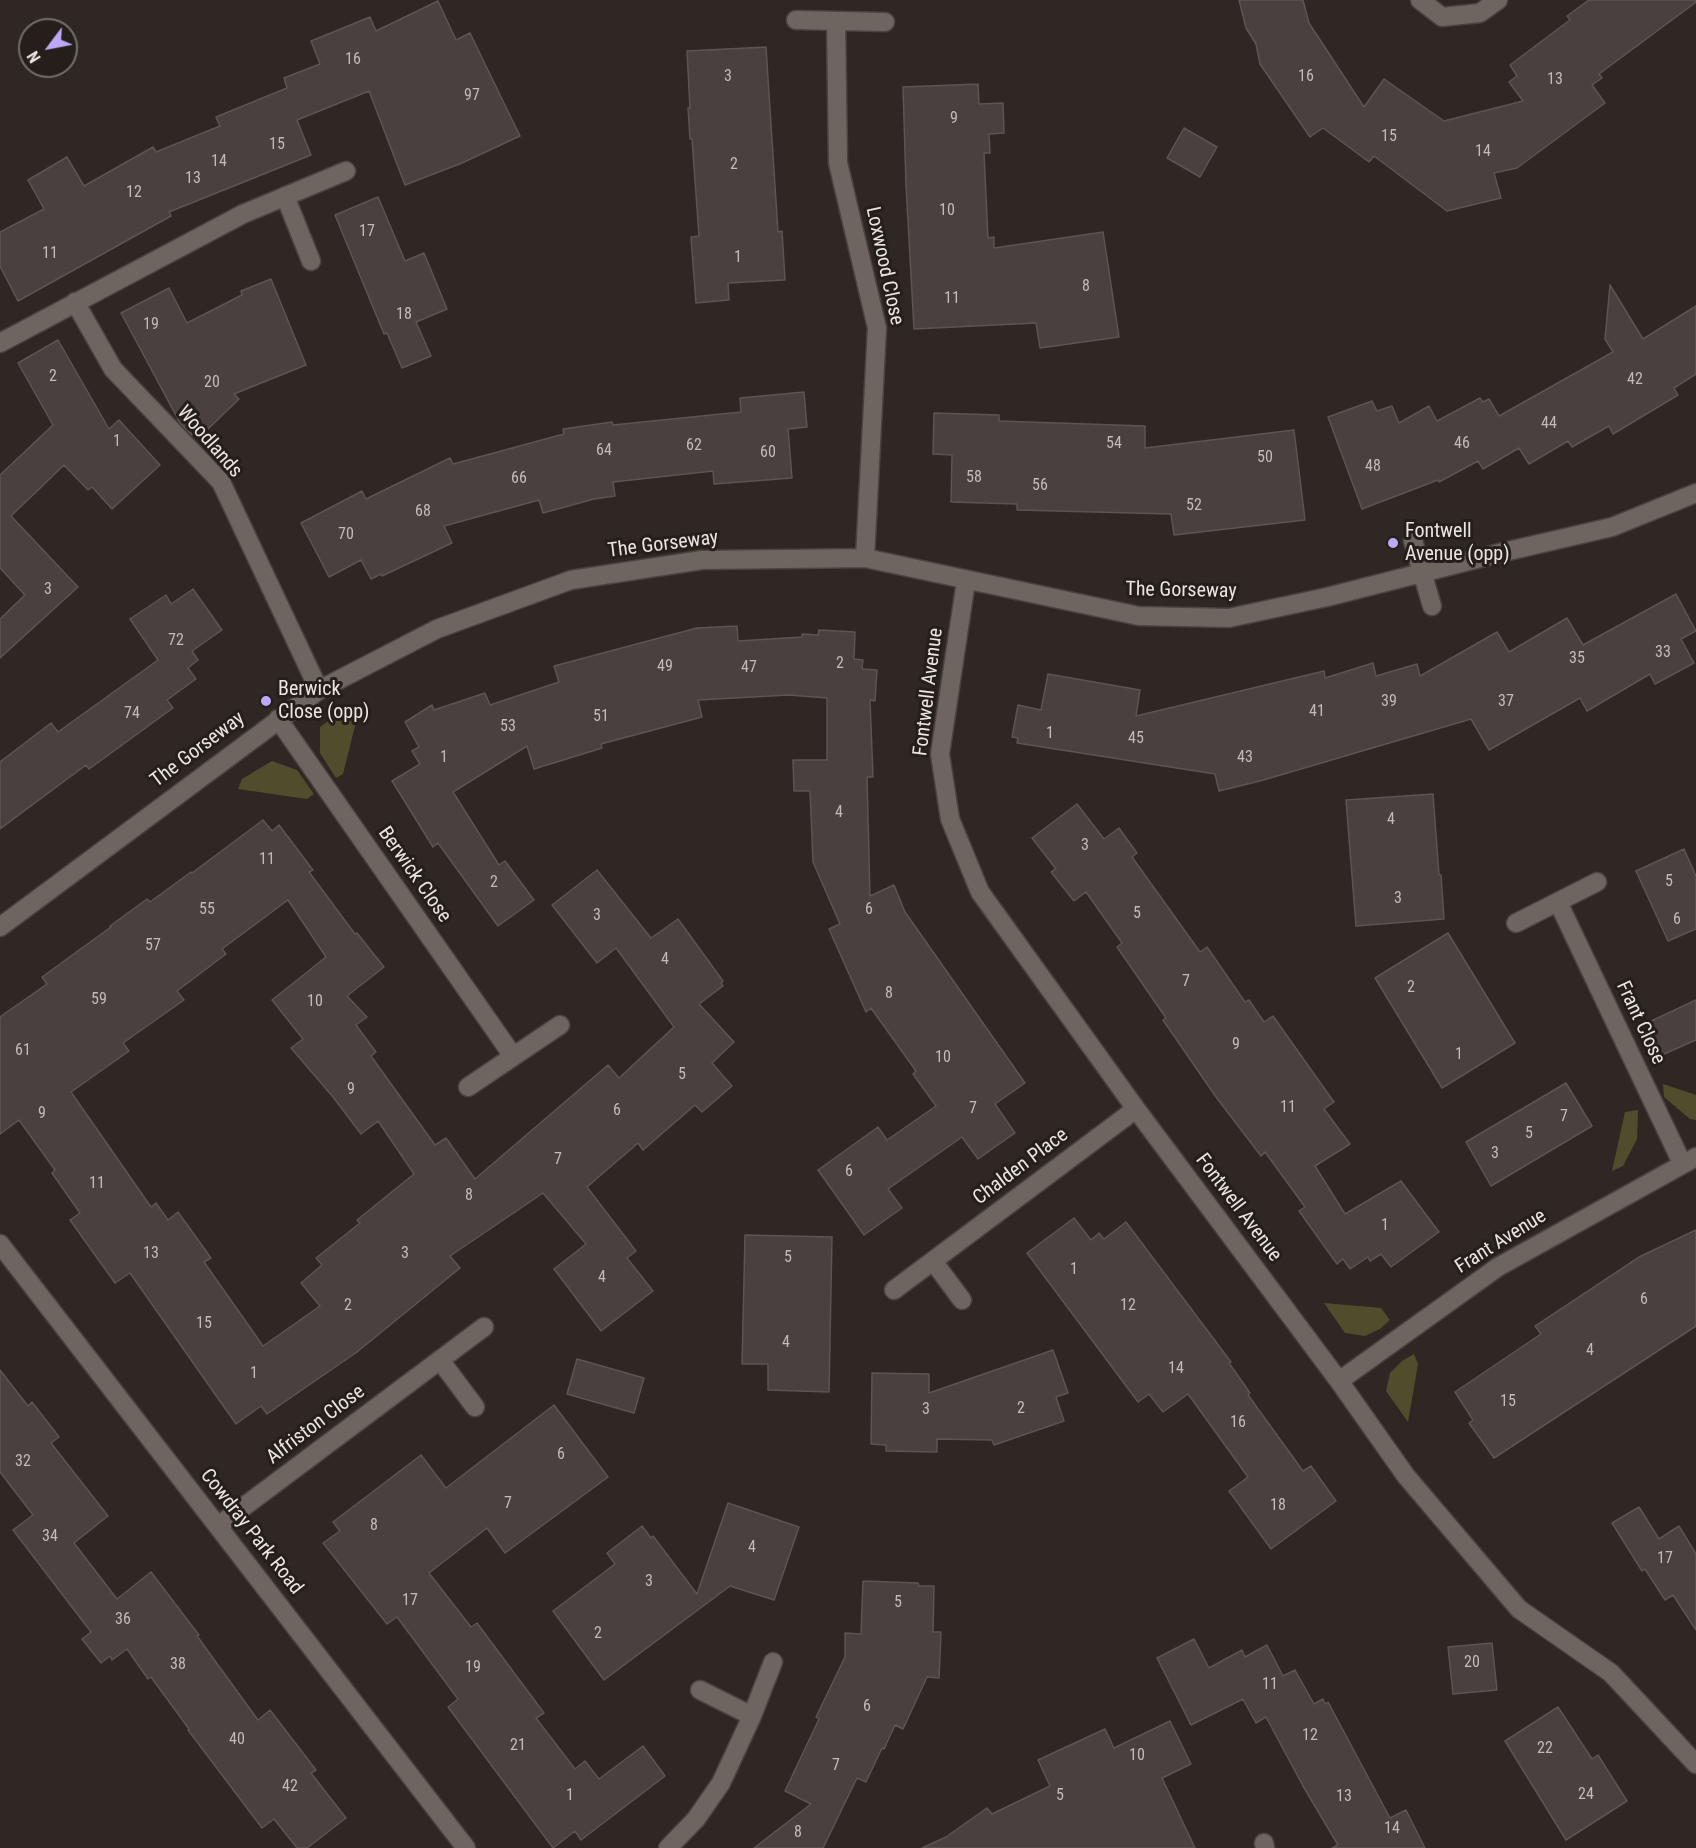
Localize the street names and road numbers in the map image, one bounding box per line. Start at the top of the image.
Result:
street label: Loxwood Close [860,205,908,327]
street label: Woodlands [171,401,247,483]
street label: The Gorseway [606,526,720,564]
street label: The Gorseway [1125,578,1237,604]
street label: Fontwell Avenue [909,627,949,757]
street label: The Gorseway [146,707,250,793]
street label: Berwick Close [372,822,456,928]
street label: Frant Close [1610,977,1670,1069]
street label: Chalden Place [969,1124,1073,1210]
street label: Fontwell Avenue [1190,1149,1286,1267]
street label: Frant Avenue [1451,1205,1551,1279]
street label: Alfriston Close [262,1380,370,1470]
street label: Cowdray Park Road [195,1464,307,1600]

